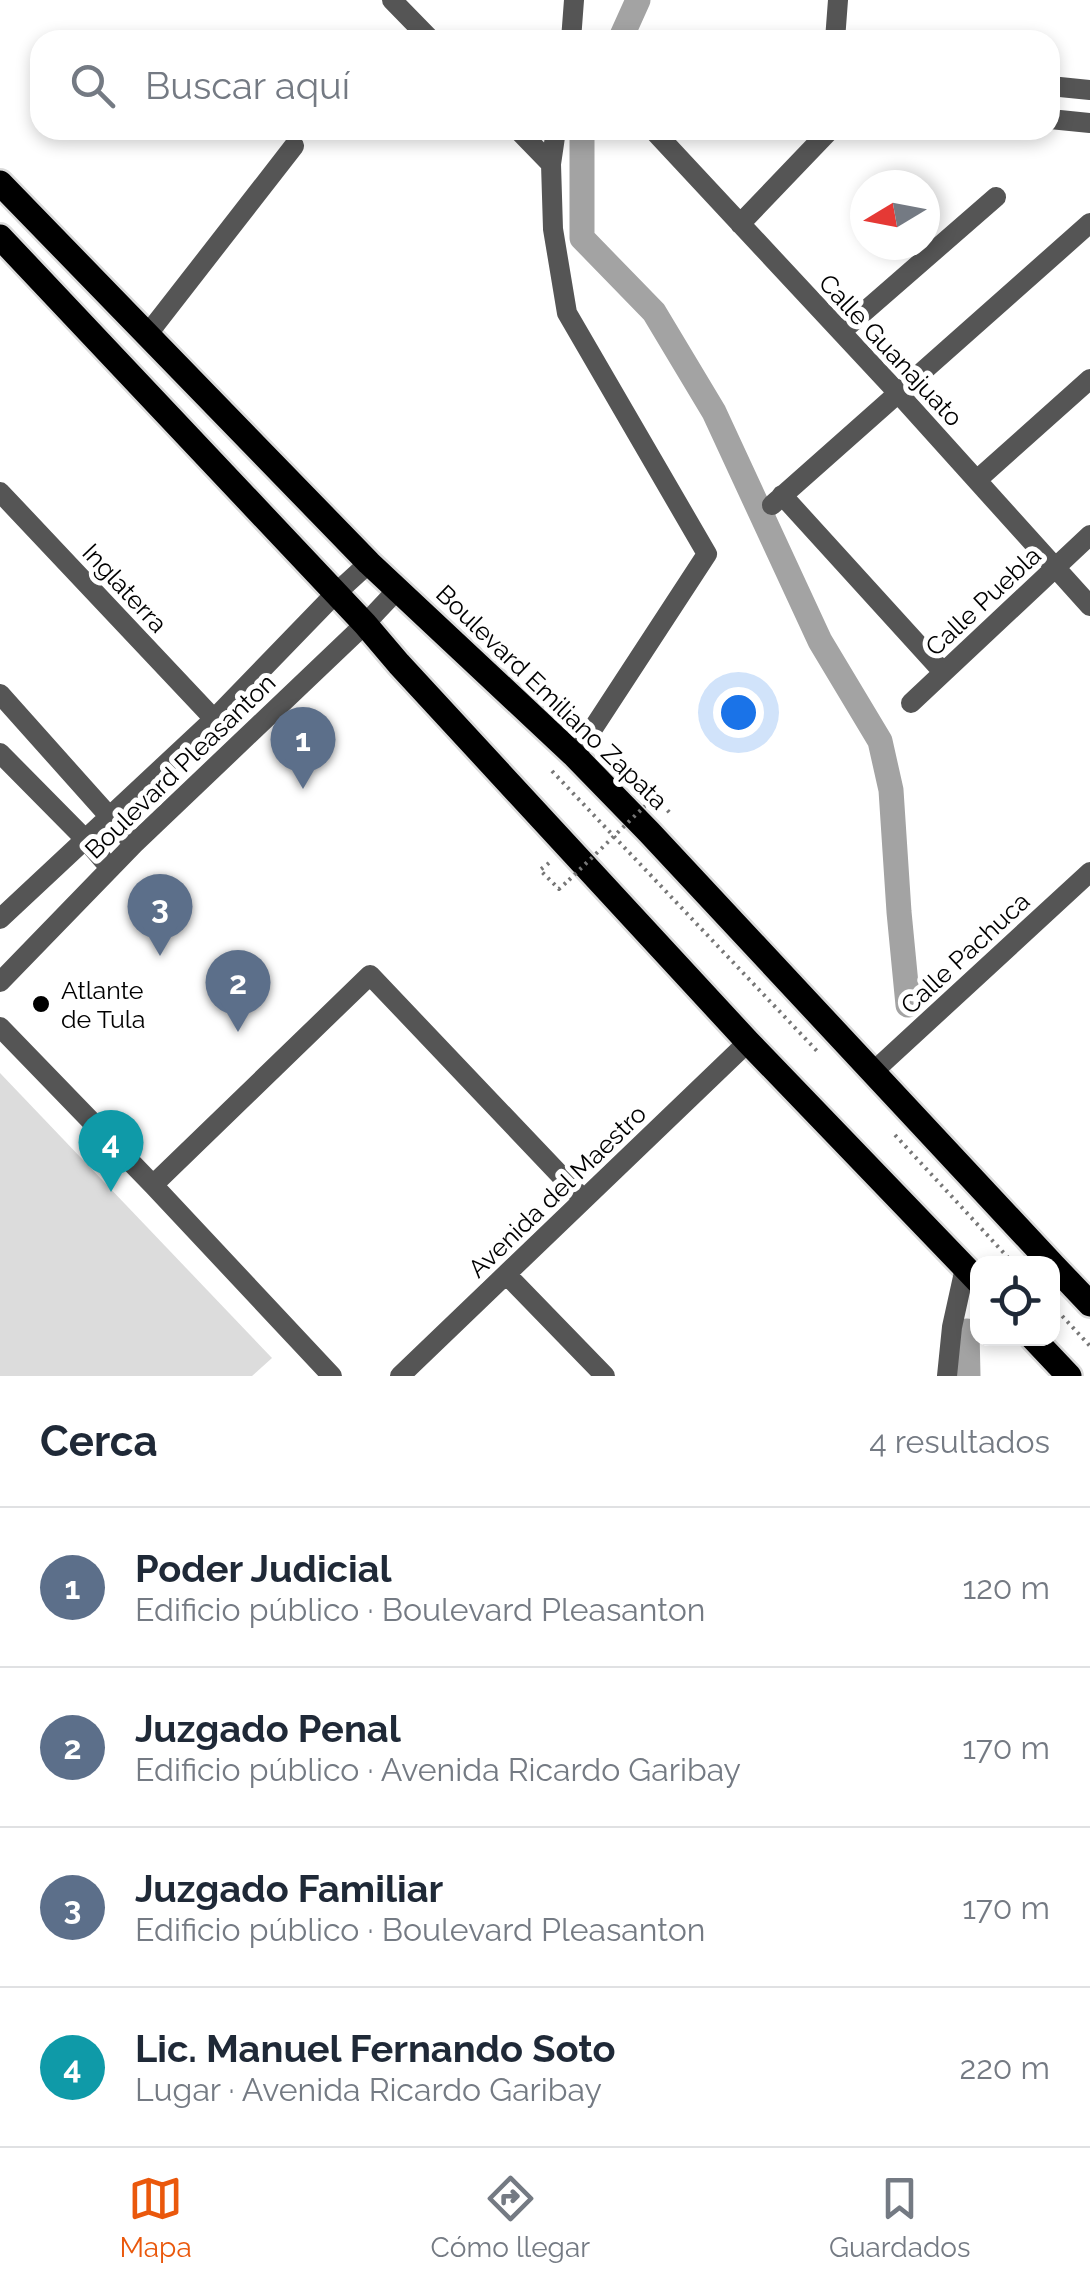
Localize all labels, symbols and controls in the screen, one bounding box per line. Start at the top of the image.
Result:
search box [30,30,1060,140]
icon: search [65,58,120,113]
text: Buscar aquí [145,63,350,108]
north arrow [850,170,940,260]
street label: Calle Guanajuato [813,268,969,432]
street label: Inglaterra [76,537,174,639]
street label: Calle Puebla [919,540,1047,662]
street label: Boulevard Emiliano Zapata [430,579,674,815]
street label: Boulevard Pleasanton [79,667,281,865]
your location [713,687,764,738]
pin: 1 [270,706,336,789]
pin: 3 [128,874,192,956]
street label: Calle Pachuca [894,886,1036,1020]
pin: 2 [206,950,270,1032]
place label: Atlante de Tula [61,975,145,1034]
marker: Atlante de Tula [30,993,52,1015]
street label: Avenida del Maestro [462,1098,652,1284]
pin: 4 [78,1110,144,1192]
map controls [970,1256,1060,1346]
button: locate [970,1256,1060,1346]
text: Cerca [40,1417,158,1466]
text: 4 resultados [869,1423,1050,1460]
text: Poder Judicial [135,1546,392,1591]
text: 1 [65,1569,80,1606]
text: 120 m [962,1569,1050,1606]
text: Edificio público · Boulevard Pleasanton [135,1591,705,1628]
text: Juzgado Penal [135,1706,401,1751]
text: 2 [63,1729,82,1766]
text: 170 m [962,1729,1050,1766]
text: Edificio público · Avenida Ricardo Garibay [135,1751,741,1788]
text: Juzgado Familiar [135,1866,443,1911]
text: 3 [64,1889,81,1926]
text: 170 m [962,1889,1050,1926]
text: Edificio público · Boulevard Pleasanton [135,1911,705,1948]
text: Lic. Manuel Fernando Soto [135,2026,616,2071]
text: 4 [63,2049,82,2086]
text: 220 m [960,2049,1050,2086]
text: Lugar · Avenida Ricardo Garibay [135,2071,602,2108]
tab: Mapa [119,2171,192,2264]
tab: Cómo llegar [431,2171,590,2264]
tab: Guardados [829,2171,971,2264]

